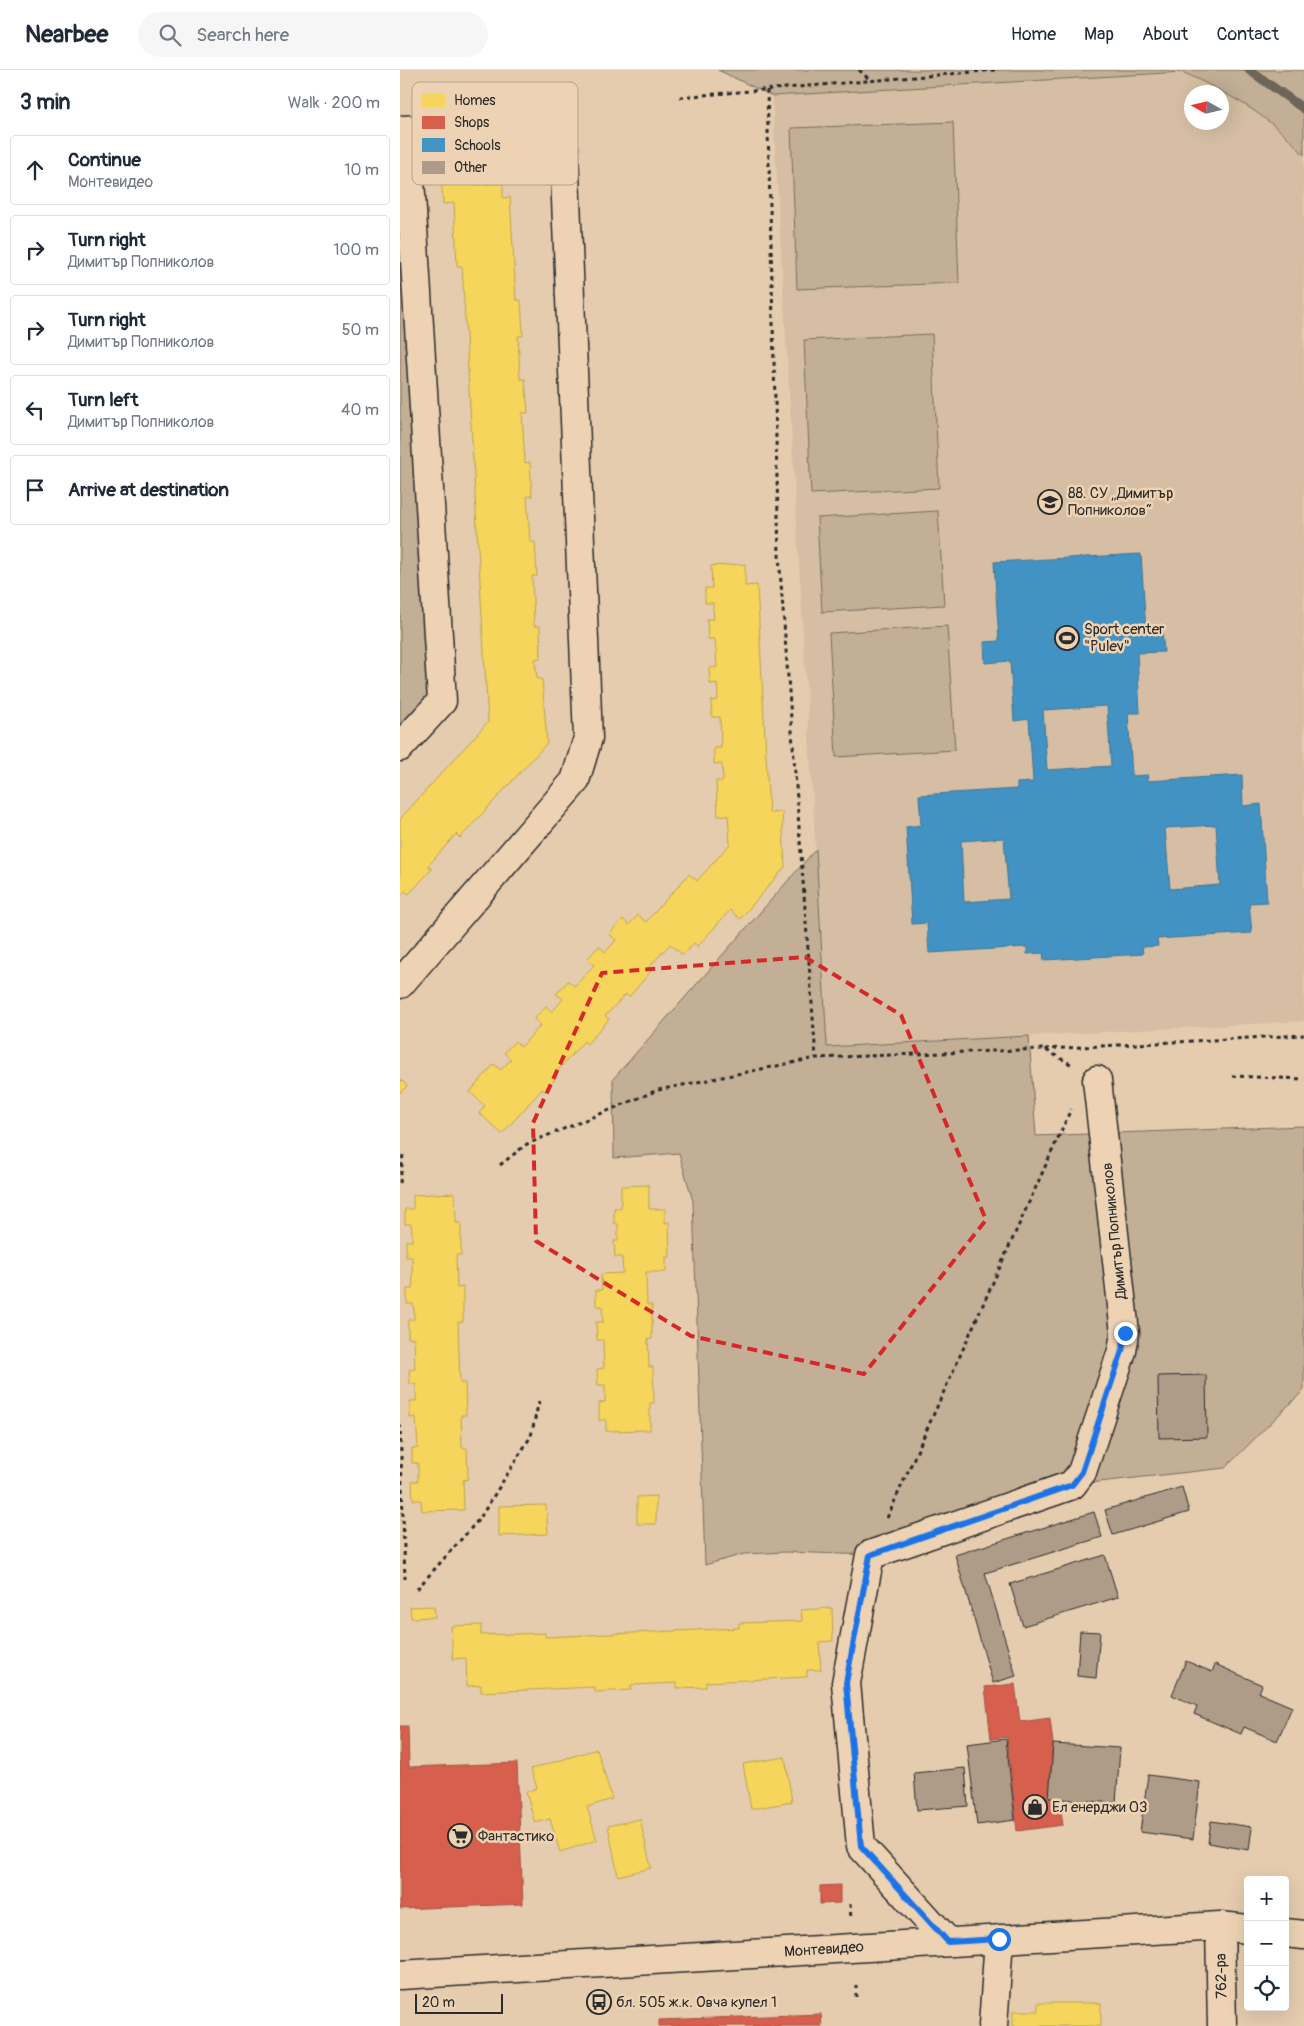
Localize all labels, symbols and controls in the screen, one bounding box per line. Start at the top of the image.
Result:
search box [138,12,488,57]
text: Nearbee [25,20,108,49]
icon: search [156,21,184,49]
text: Search here [196,23,289,47]
text: Home [1011,23,1056,46]
text: Map [1084,23,1114,46]
text: About [1142,23,1188,46]
text: Contact [1216,23,1279,46]
legend [412,82,578,185]
north arrow [1184,85,1229,130]
text: 3 min [20,89,70,116]
text: Homes [454,92,496,109]
text: Walk · 200 m [288,93,380,113]
text: Shops [454,114,490,131]
text: Schools [454,137,501,154]
text: Continue [68,148,141,172]
icon: ahead [21,156,49,184]
text: Other [454,159,487,176]
text: 10 m [344,160,379,180]
text: Монтевидео [68,172,153,192]
text: Turn right [68,228,146,252]
icon: right [21,236,49,264]
text: 100 m [333,240,379,260]
text: Димитър Попниколов [68,252,215,272]
text: Turn right [68,308,146,332]
icon: right [21,316,49,344]
text: 50 m [342,320,379,340]
text: Димитър Попниколов [68,332,215,352]
text: Turn left [68,388,138,412]
icon: left [21,396,49,424]
text: 40 m [341,400,379,420]
text: Димитър Попниколов [68,412,215,432]
icon: arrive [21,476,49,504]
text: Arrive at destination [68,478,229,502]
place label: 88. СУ „Димитър Попниколов“ [1068,484,1173,520]
school or university icon: 88. СУ „Димитър Попниколов“ [1037,489,1063,515]
place label: Sport center "Pulev" [1084,620,1165,656]
sports icon: Sport center "Pulev" [1054,625,1080,651]
street label: Димитър Попниколов [1098,1162,1131,1301]
route end [1114,1322,1137,1345]
shop icon: Ел енерджи 03 [1022,1794,1048,1820]
place label: Ел енерджи 03 [1052,1798,1147,1817]
supermarket icon: Фантастико [447,1823,473,1849]
place label: Фантастико [478,1827,554,1846]
map controls [1244,1876,1289,2011]
button: + [1244,1876,1289,1921]
button: − [1244,1921,1289,1966]
route start [988,1928,1011,1951]
street label: Монтевидео [784,1937,864,1962]
street label: 762-ра [1212,1953,1231,1999]
button: locate [1244,1966,1289,2011]
bus stop icon: бл. 505 ж.к. Овча купел 1 [586,1989,612,2015]
scale bar [415,1991,502,2014]
place label: бл. 505 ж.к. Овча купел 1 [616,1993,777,2012]
text: 20 m [422,1994,455,2011]

